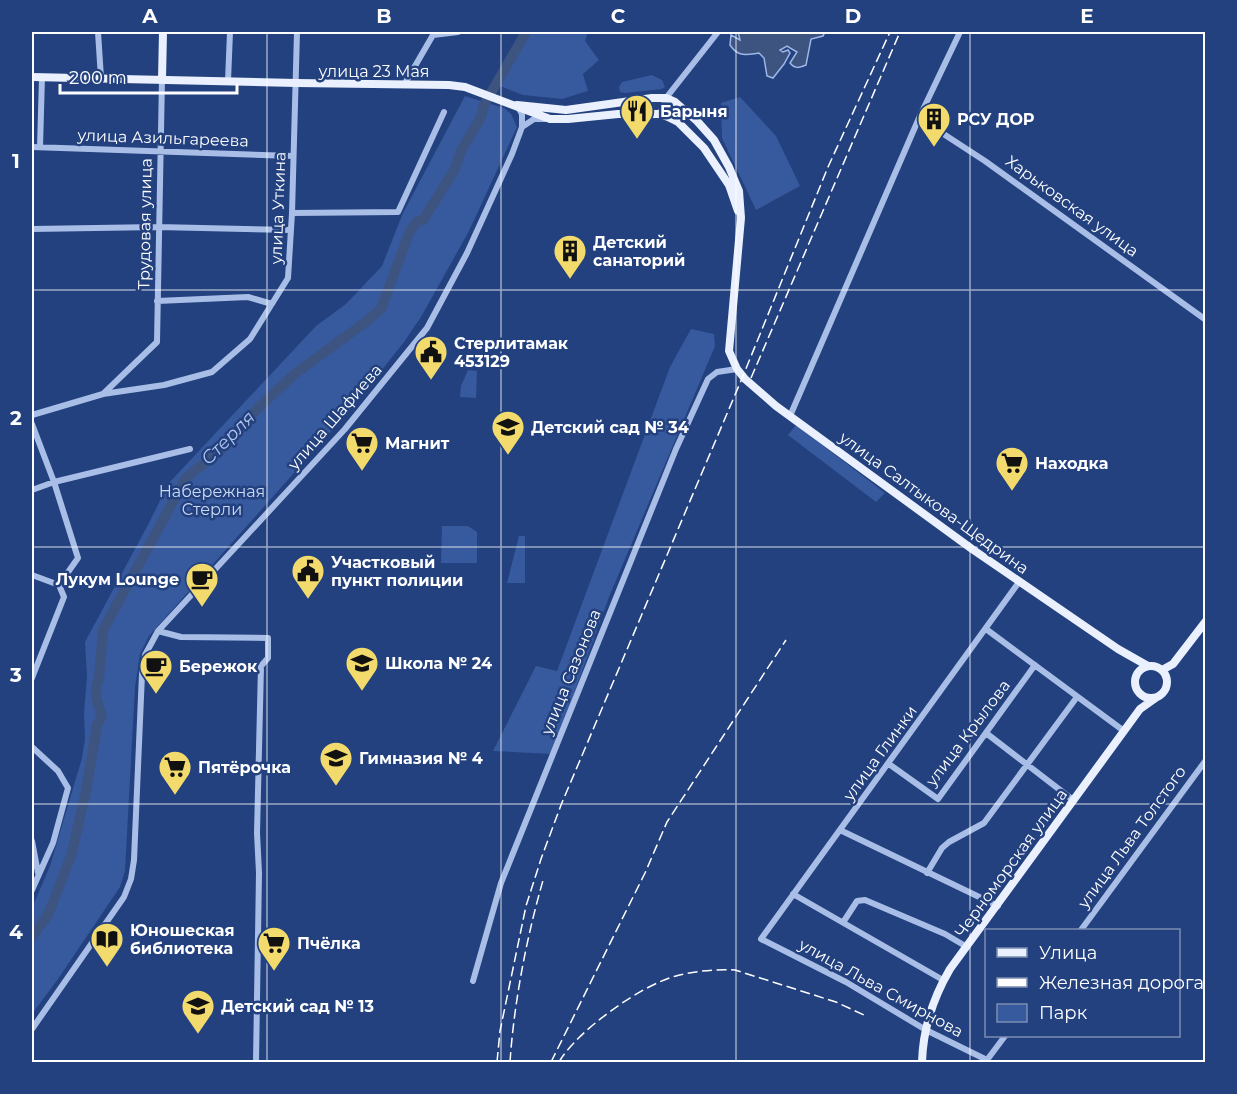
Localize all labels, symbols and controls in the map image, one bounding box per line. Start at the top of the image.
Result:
text: A [141,4,158,28]
text: B [376,4,392,28]
text: C [611,4,626,28]
text: D [845,4,861,28]
text: E [1080,4,1094,28]
scale bar [60,57,237,95]
street label: улица 23 Мая [318,62,429,81]
text: 200 m [69,67,127,89]
restaurant icon: Барыня [619,93,655,140]
building icon: РСУ ДОР [916,101,952,148]
place label: Барыня [660,102,727,121]
place label: РСУ ДОР [957,110,1035,129]
street label: улица Азильгареева [76,125,249,150]
text: 1 [12,149,20,173]
street label: улица Уткина [267,151,289,266]
street label: Харьковская улица [1002,151,1142,261]
street label: Трудовая улица [134,158,156,290]
building icon: Детский санаторий [552,233,588,280]
place label: Детский санаторий [593,233,685,270]
public building icon: Стерлитамак 453129 [413,334,449,381]
place label: Стерлитамак 453129 [454,334,569,371]
street label: улица Шафиева [283,360,386,474]
text: 2 [10,406,22,430]
water label: Стерля [197,407,259,469]
school or university icon: Детский сад № 34 [490,409,526,456]
place label: Детский сад № 34 [531,418,689,437]
supermarket icon: Магнит [344,425,380,472]
street label: улица Салтыкова-Щедрина [835,427,1032,578]
place label: Магнит [385,434,450,453]
supermarket icon: Находка [994,445,1030,492]
place label: Находка [1035,454,1108,473]
park label: Набережная Стерли [159,482,265,519]
public building icon: Участковый пункт полиции [290,553,326,600]
place label: Участковый пункт полиции [331,553,463,590]
cafe icon: Лукум Lounge [184,561,220,608]
place label: Лукум Lounge [56,570,179,589]
street label: улица Сазонова [537,607,605,738]
school or university icon: Школа № 24 [344,645,380,692]
cafe icon: Бережок [138,648,174,695]
place label: Школа № 24 [385,654,492,673]
place label: Бережок [179,657,258,676]
text: 3 [9,663,22,687]
street label: улица Крылова [921,676,1014,791]
street label: улица Глинки [839,702,921,805]
school or university icon: Гимназия № 4 [318,740,354,787]
supermarket icon: Пятёрочка [157,749,193,796]
place label: Гимназия № 4 [359,749,483,768]
place label: Пятёрочка [198,758,291,777]
street label: улица Льва Толстого [1073,762,1190,913]
street label: Черноморская улица [951,785,1071,941]
text: 4 [9,920,23,944]
library icon: Юношеская библиотека [89,921,125,968]
place label: Юношеская библиотека [130,921,235,958]
supermarket icon: Пчёлка [256,925,292,972]
legend [985,929,1180,1037]
place label: Пчёлка [297,934,361,953]
street label: улица Льва Смирнова [795,934,967,1041]
text: Улица [1039,942,1097,964]
text: Железная дорога [1039,972,1204,994]
school or university icon: Детский сад № 13 [180,988,216,1035]
place label: Детский сад № 13 [221,997,374,1016]
text: Парк [1039,1002,1088,1024]

